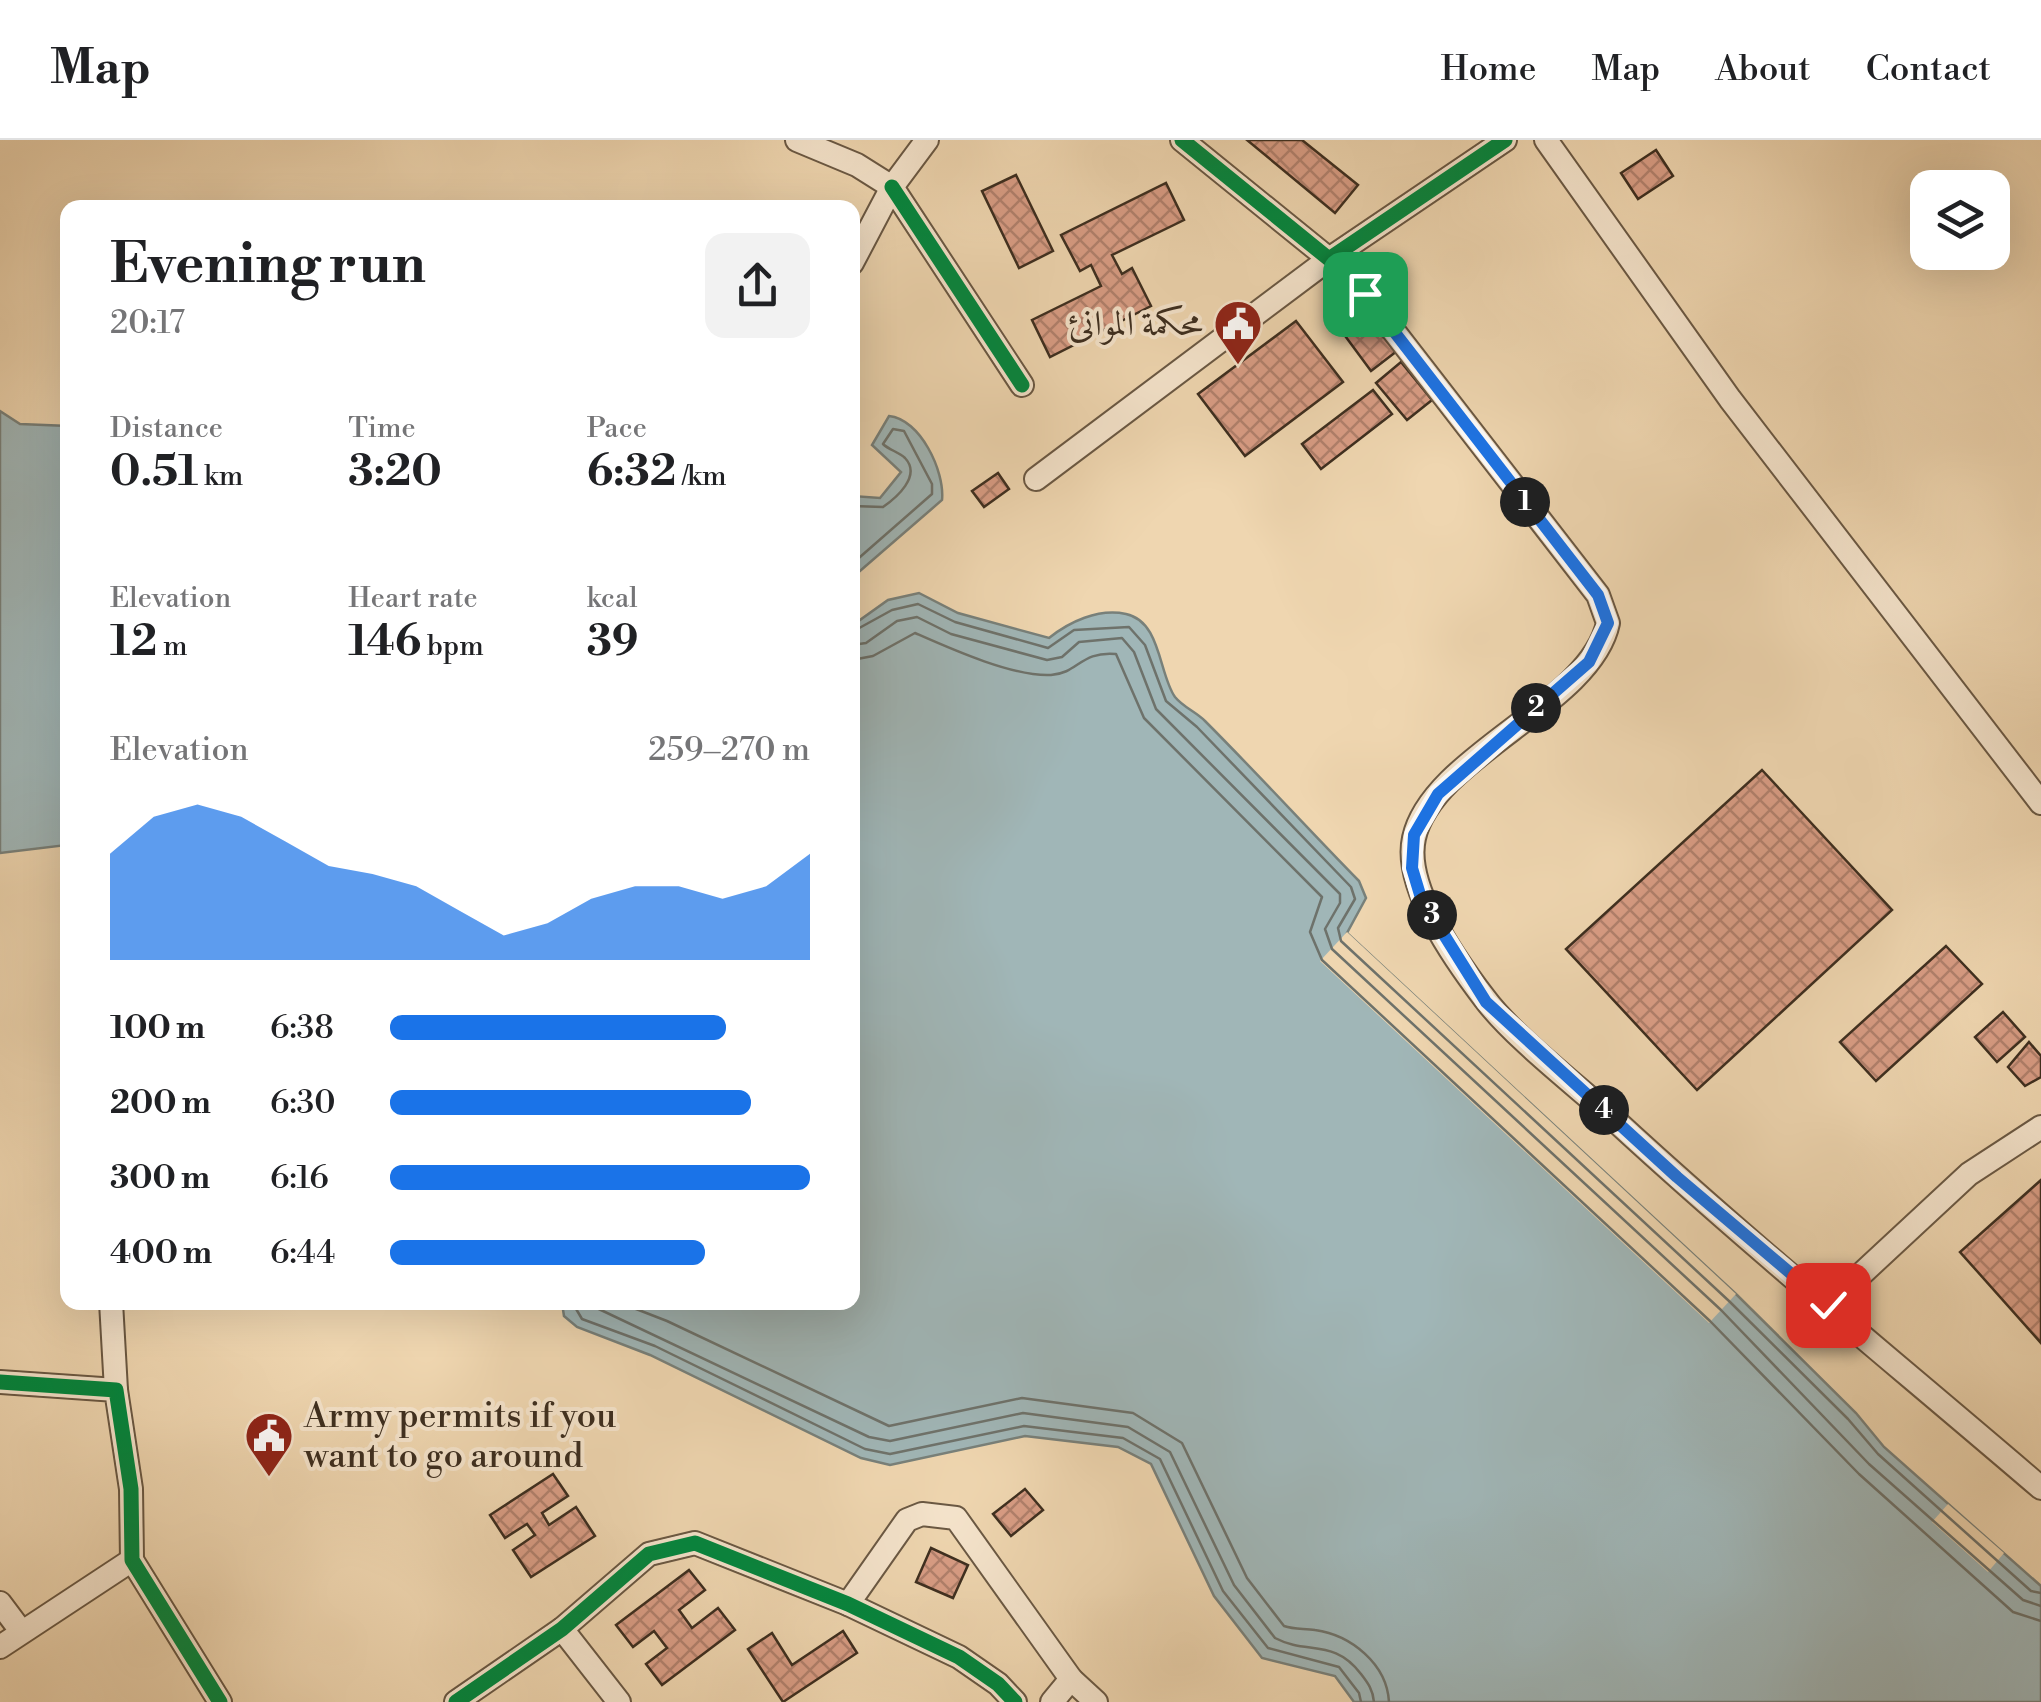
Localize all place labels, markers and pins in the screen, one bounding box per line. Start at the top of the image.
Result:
pin [1323,252,1408,337]
public building icon: محكمة الموانئ [1212,298,1264,366]
place label: محكمة الموانئ [1069,303,1203,346]
pin: 1 [1500,477,1550,527]
pin: 2 [1511,683,1561,733]
pin: 3 [1407,890,1457,940]
pin: 4 [1579,1085,1629,1135]
pin [1786,1263,1871,1348]
place label: Army permits if you want to go around [303,1395,616,1478]
public building icon: Army permits if you want to go around [243,1410,295,1478]

